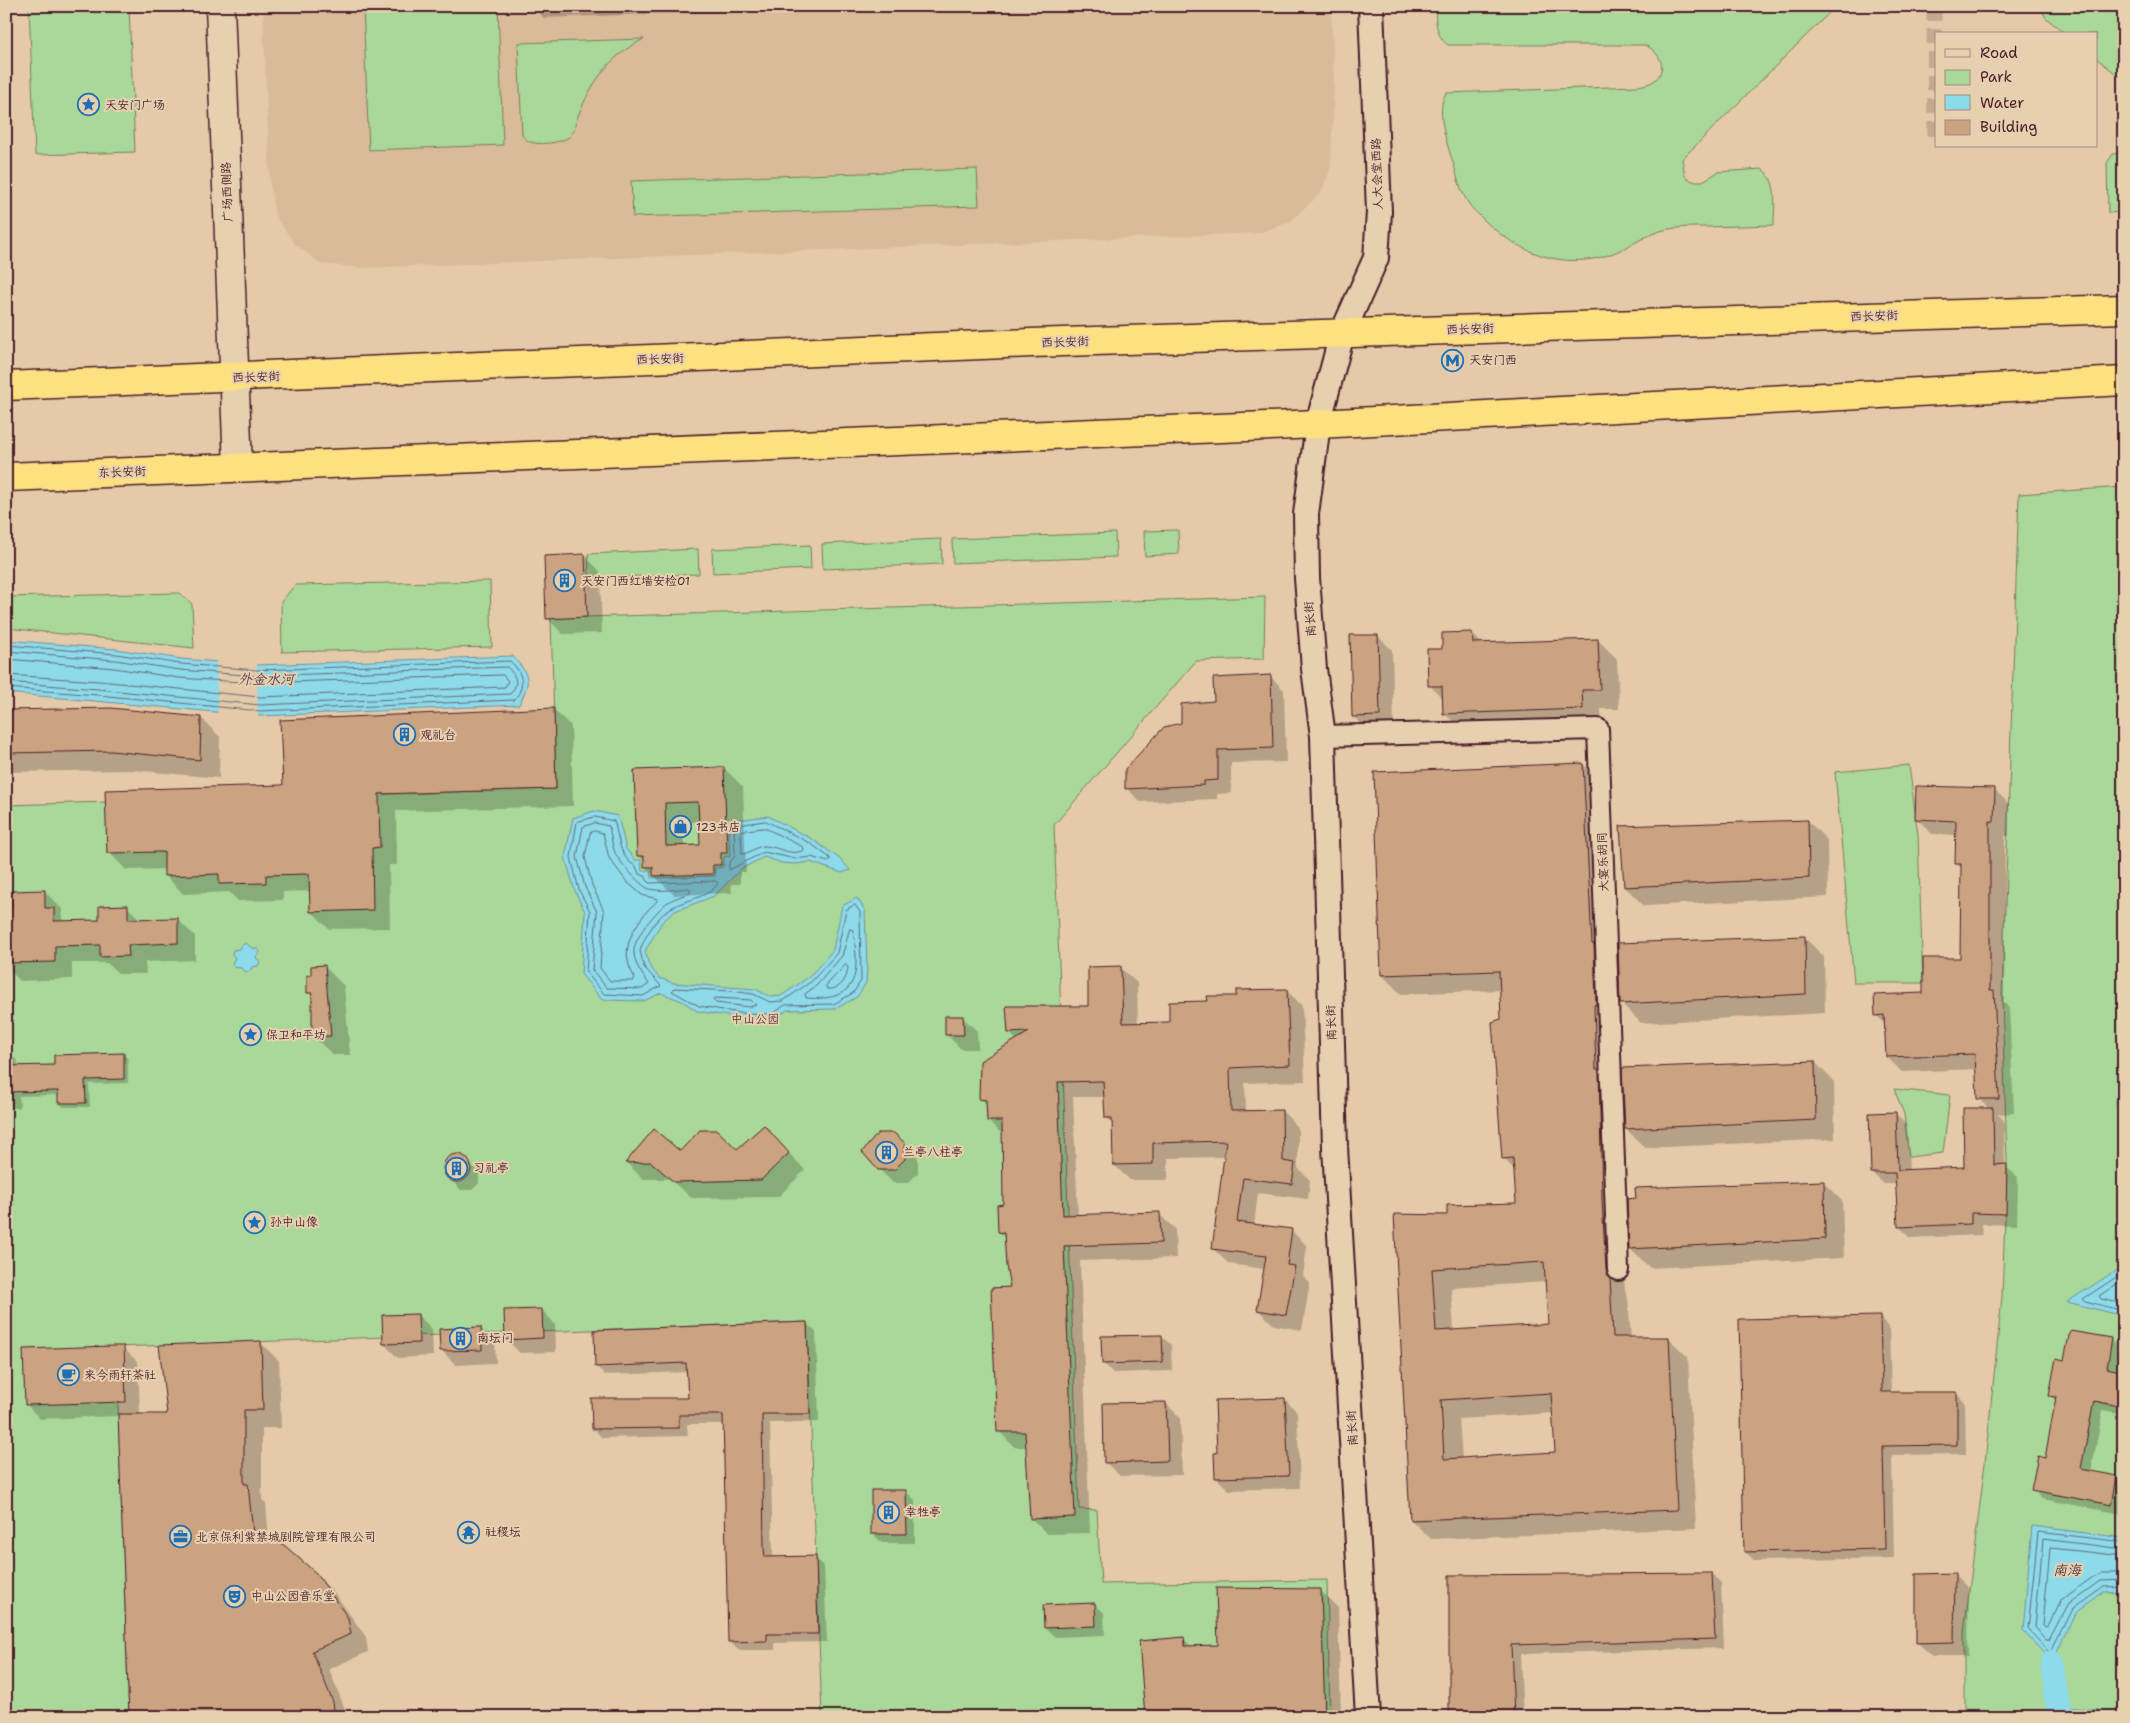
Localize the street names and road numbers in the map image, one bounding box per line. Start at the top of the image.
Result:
street label: 人大会堂西路 [1368,138,1386,210]
street label: 广场西侧路 [218,162,236,222]
street label: 西长安街 [1850,307,1898,325]
street label: 西长安街 [1446,320,1494,338]
street label: 西长安街 [1041,333,1089,351]
street label: 西长安街 [636,350,684,368]
street label: 西长安街 [232,368,280,386]
street label: 东长安街 [98,463,146,481]
street label: 南长街 [1300,600,1320,638]
street label: 大宴乐胡同 [1594,832,1612,892]
street label: 南长街 [1322,1005,1340,1041]
street label: 南长街 [1343,1409,1361,1447]

